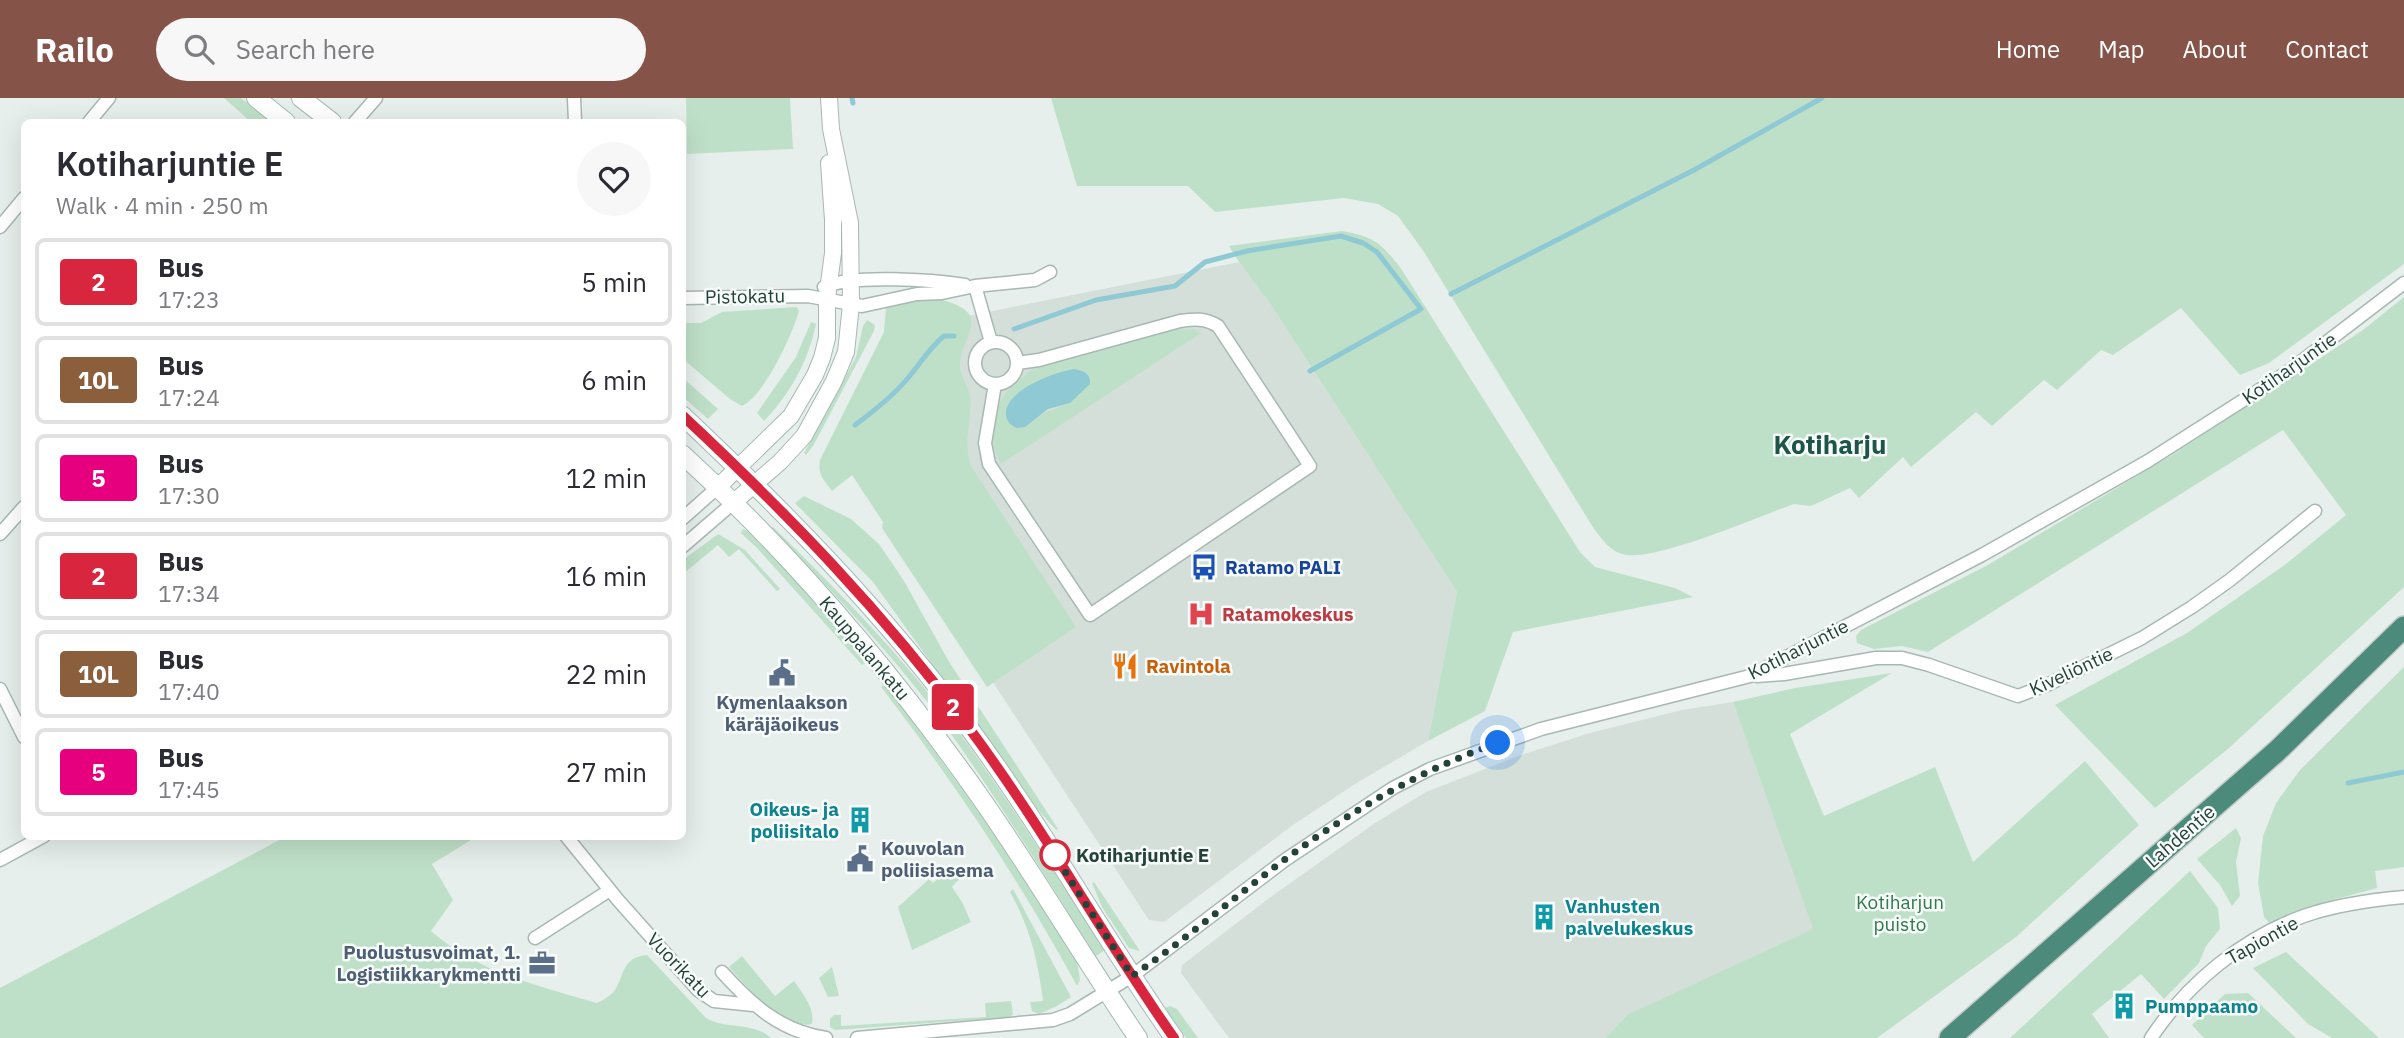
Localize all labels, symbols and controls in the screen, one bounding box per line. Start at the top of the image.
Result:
search box [156,18,646,81]
text: Railo [35,28,114,71]
icon: search [180,30,218,68]
text: Search here [236,32,375,66]
text: Home [1996,33,2060,65]
text: Map [2098,33,2144,65]
text: About [2182,33,2247,65]
text: Contact [2285,33,2369,65]
text: Kotiharjuntie E [56,142,284,185]
button: heart [577,142,651,216]
text: Walk · 4 min · 250 m [56,190,269,220]
text: Bus [158,250,204,284]
text: 5 min [581,265,647,299]
text: 2 [91,266,106,298]
street label: Pistokatu [705,283,785,309]
text: 17:23 [158,284,220,314]
street label: Kotiharjuntie [2237,327,2341,409]
text: Bus [158,348,204,382]
text: 6 min [581,363,647,397]
text: 10L [78,364,119,396]
text: 17:24 [158,382,220,412]
district label: Kotiharju [1773,427,1887,461]
text: Bus [158,446,204,480]
text: 12 min [566,461,647,495]
text: 5 [91,462,106,494]
text: 17:30 [158,480,220,510]
text: Bus [158,544,204,578]
bus stop icon: Ratamo PALI [1189,552,1219,582]
place label: Ratamo PALI [1225,555,1341,579]
text: 16 min [566,559,647,593]
text: 2 [91,560,106,592]
text: 17:34 [158,578,220,608]
street label: Kauppalankatu [814,591,916,705]
hospital icon: Ratamokeskus [1186,599,1216,629]
place label: Ratamokeskus [1222,602,1353,626]
street label: Kotiharjuntie [1744,613,1852,685]
street label: Kiveliöntie [2025,641,2117,701]
text: Bus [158,642,204,676]
restaurant icon: Ravintola [1110,651,1140,681]
place label: Ravintola [1146,654,1231,678]
text: 22 min [566,657,647,691]
text: 10L [78,658,119,690]
public building icon: Kymenlaakson käräjäoikeus [767,658,797,688]
text: 17:40 [158,676,220,706]
line badge: 2 [930,684,976,730]
place label: Kymenlaakson käräjäoikeus [716,690,848,736]
text: 2 [946,691,960,723]
your location [1480,725,1515,760]
text: Bus [158,740,204,774]
text: 27 min [566,755,647,789]
text: 5 [91,756,106,788]
text: 17:45 [158,774,220,804]
place label: Oikeus- ja poliisitalo [750,797,839,843]
street label: Lahdentie [2140,799,2220,873]
building icon: Oikeus- ja poliisitalo [845,805,875,835]
place label: Kouvolan poliisiasema [881,836,994,882]
marker: Kotiharjuntie E [1040,840,1070,870]
place label: Kotiharjuntie E [1076,843,1209,867]
public building icon: Kouvolan poliisiasema [845,844,875,874]
park label: Kotiharjun puisto [1856,890,1944,936]
place label: Vanhusten palvelukeskus [1565,894,1693,940]
building icon: Vanhusten palvelukeskus [1529,902,1559,932]
street label: Tapiontie [2222,910,2302,970]
street label: Vuorikatu [642,927,716,1003]
place label: Puolustusvoimat, 1. Logistiikkarykmentti [336,940,521,986]
office icon: Puolustusvoimat, 1. Logistiikkarykmentti [527,948,557,978]
building icon: Pumppaamo [2109,991,2139,1021]
place label: Pumppaamo [2145,994,2258,1018]

